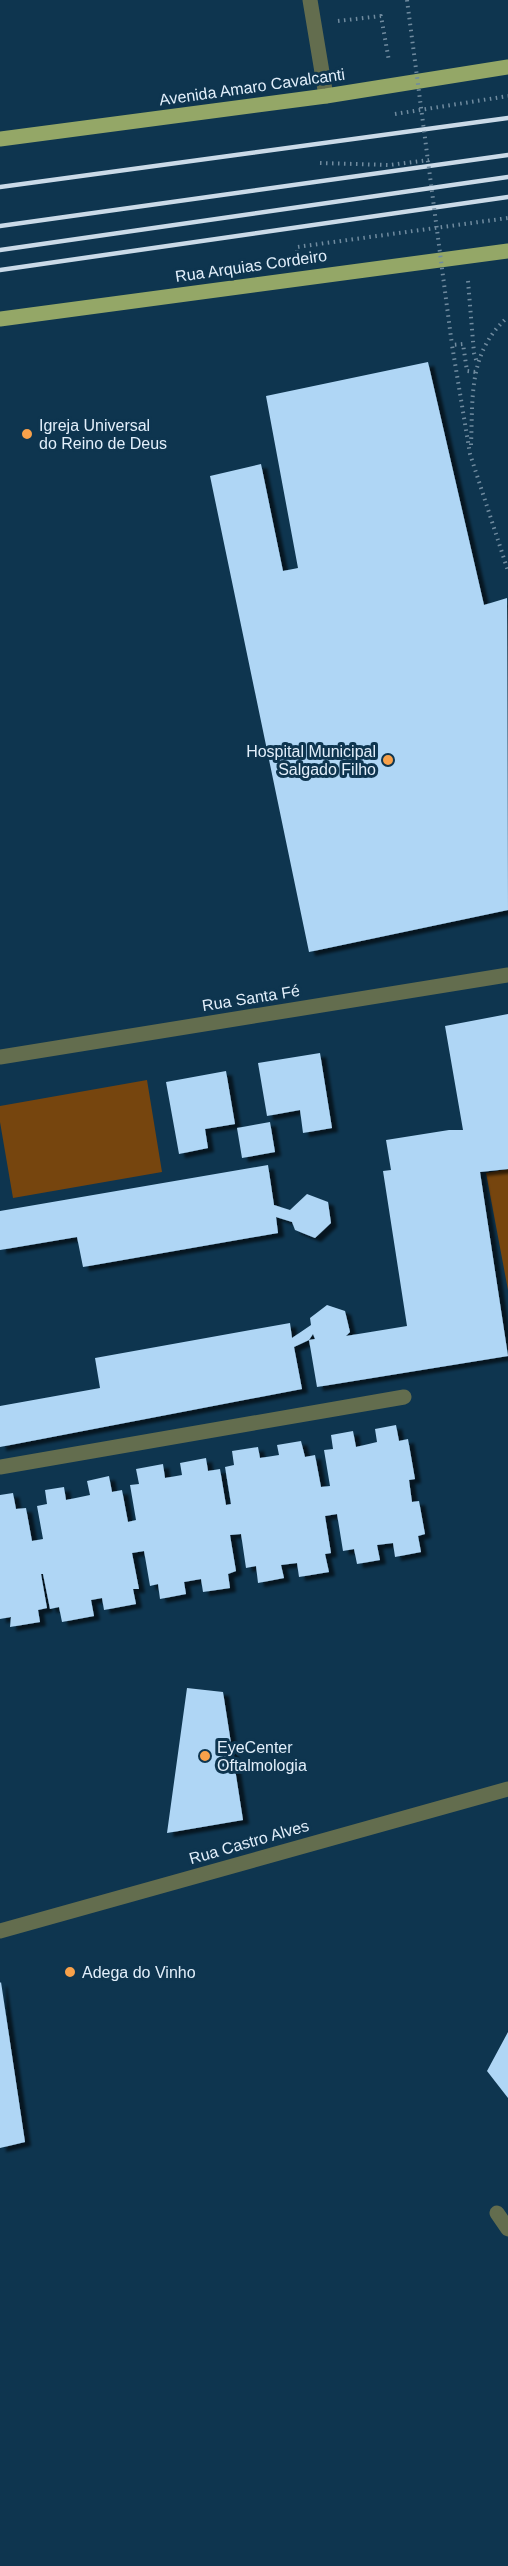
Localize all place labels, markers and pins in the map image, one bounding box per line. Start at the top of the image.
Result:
place label: Igreja Universal do Reino de Deus [39,417,167,452]
marker: Igreja Universal do Reino de Deus [20,427,34,441]
place label: Hospital Municipal Salgado Filho [246,743,376,778]
marker: Hospital Municipal Salgado Filho [381,753,395,767]
place label: EyeCenter Oftalmologia [217,1739,307,1774]
marker: EyeCenter Oftalmologia [198,1749,212,1763]
place label: Adega do Vinho [82,1964,196,1981]
marker: Adega do Vinho [63,1965,77,1979]

